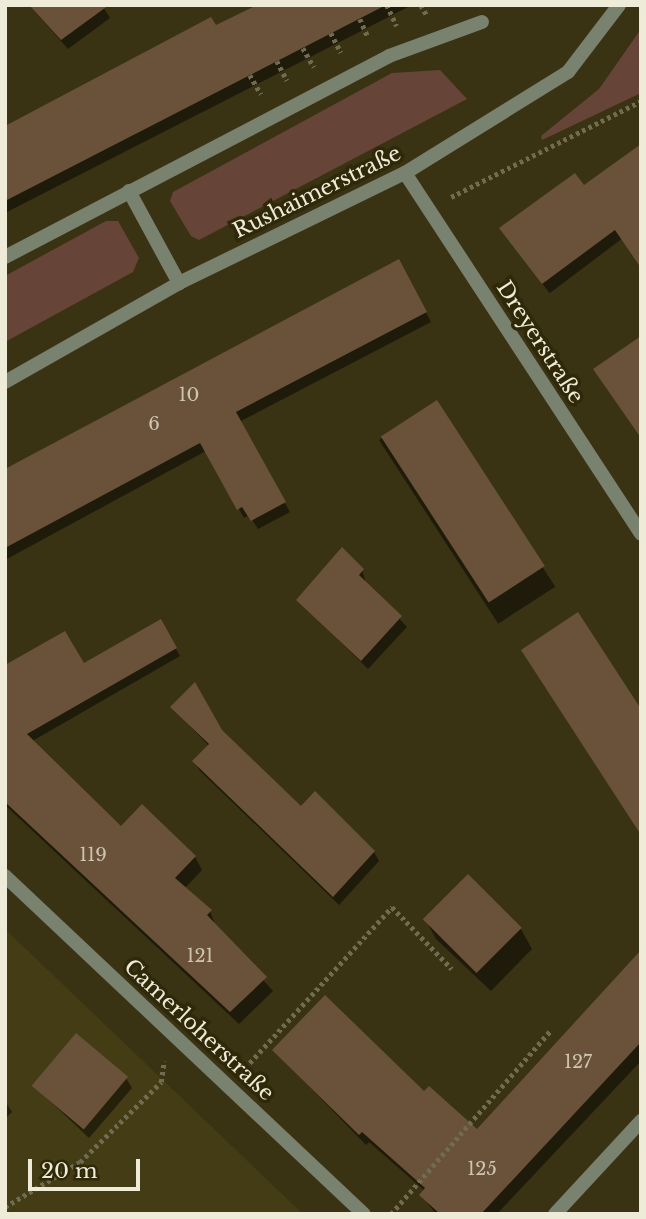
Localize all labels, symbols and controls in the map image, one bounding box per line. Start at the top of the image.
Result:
street label: Rushaimerstraße [229,140,405,244]
street label: Dreyerstraße [491,276,589,408]
house number: 10 [179,384,199,406]
house number: 6 [148,413,160,435]
house number: 119 [79,844,107,866]
house number: 121 [186,945,214,967]
street label: Camerloherstraße [119,954,279,1106]
house number: 127 [564,1051,592,1073]
scale bar [32,1146,144,1190]
text: 20 m [41,1158,98,1184]
house number: 125 [467,1158,497,1180]

